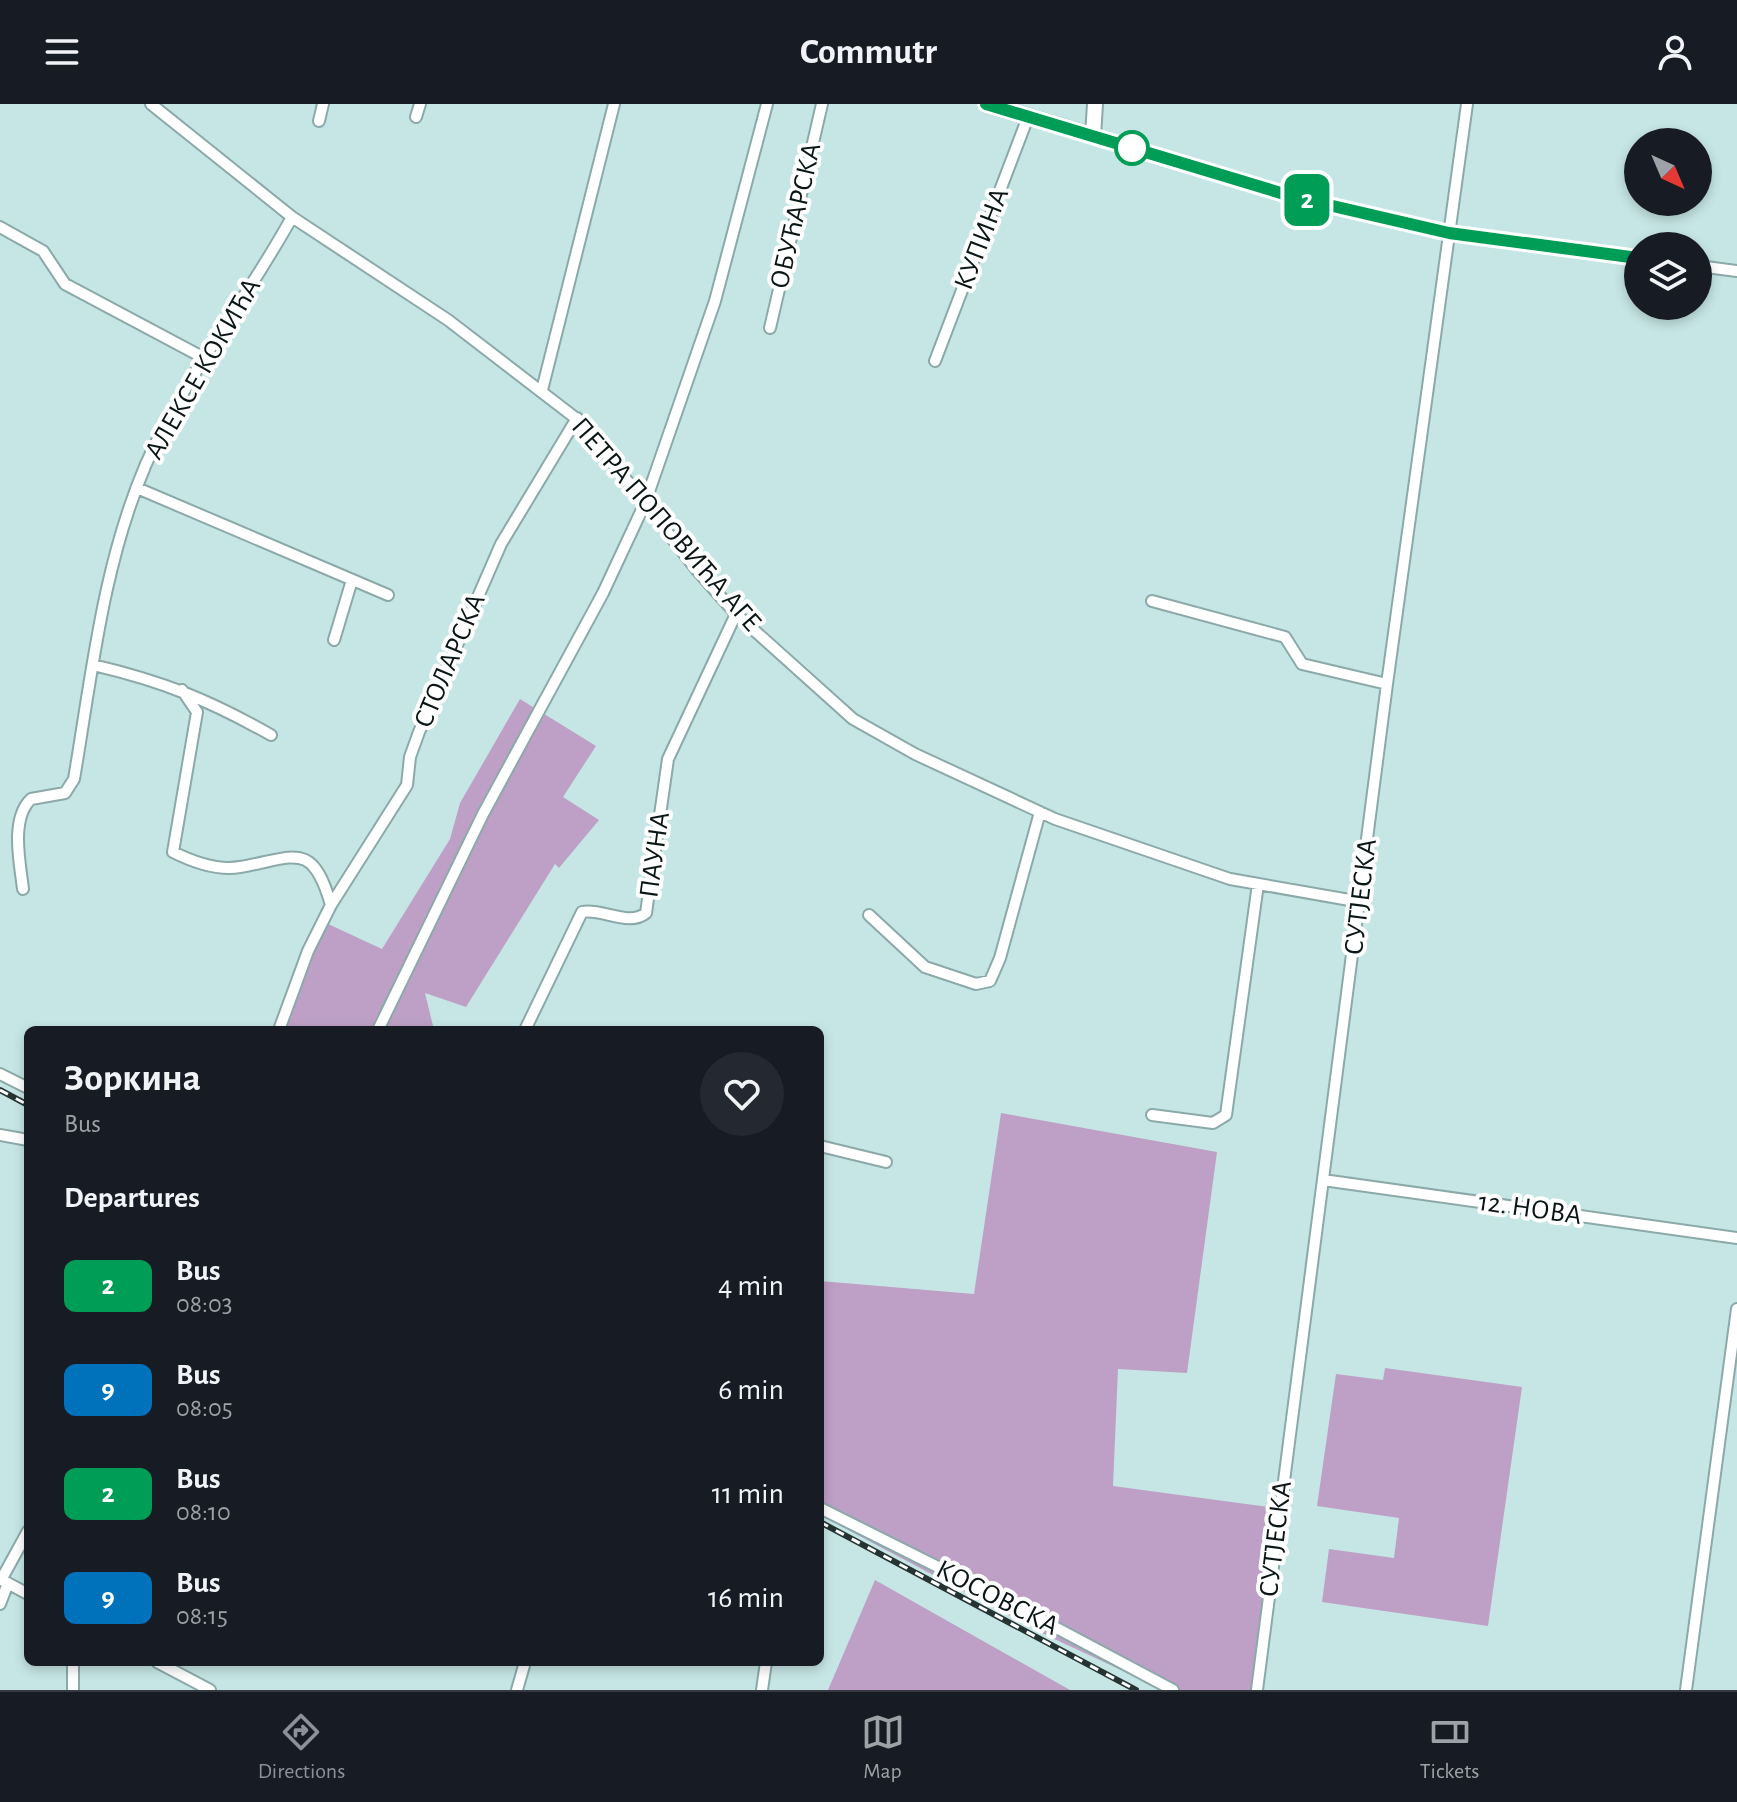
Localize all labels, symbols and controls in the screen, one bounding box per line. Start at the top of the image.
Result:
icon: menu [40,30,84,74]
icon: person [1653,30,1697,74]
text: Commutr [800,34,937,70]
north arrow [1624,128,1712,216]
map controls [1624,128,1712,320]
unlabelled marker [1115,131,1149,165]
street label: ОБУЋАРСКА [766,140,826,292]
line badge: 2 [1281,174,1333,226]
street label: КУПИНА [950,184,1014,294]
text: 2 [1300,186,1314,214]
button: layers [1624,232,1712,320]
street label: АЛЕКСЕ КОКИЋА [140,274,266,464]
street label: ПЕТРА ПОПОВИЋА АГЕ [566,413,766,637]
street label: СТОЛАРСКА [409,590,491,732]
street label: ПАУНА [635,810,675,900]
street label: СУТЈЕСКА [1340,837,1382,957]
button: heart [700,1052,784,1136]
text: Зоркина [64,1060,201,1098]
text: Bus [64,1111,101,1137]
text: Departures [64,1183,200,1213]
street label: 12. НОВА [1477,1188,1583,1230]
text: Bus [176,1256,221,1286]
text: 4 min [718,1271,784,1301]
text: 2 [101,1272,115,1300]
text: 08:03 [176,1291,232,1317]
text: Bus [176,1360,221,1390]
text: 6 min [718,1375,784,1405]
text: 9 [101,1376,115,1404]
text: 08:05 [176,1395,233,1421]
text: Bus [176,1464,221,1494]
text: 11 min [712,1479,784,1509]
street label: СУТЈЕСКА [1255,1479,1297,1599]
text: 2 [101,1480,115,1508]
text: 08:10 [176,1499,231,1525]
street label: КОСОВСКА [931,1555,1063,1641]
text: Bus [176,1568,221,1598]
text: 16 min [708,1583,784,1613]
text: 9 [101,1584,115,1612]
text: 08:15 [176,1603,228,1629]
tab: Directions [258,1710,345,1784]
tab: Map [861,1710,905,1784]
tab: Tickets [1420,1710,1479,1784]

